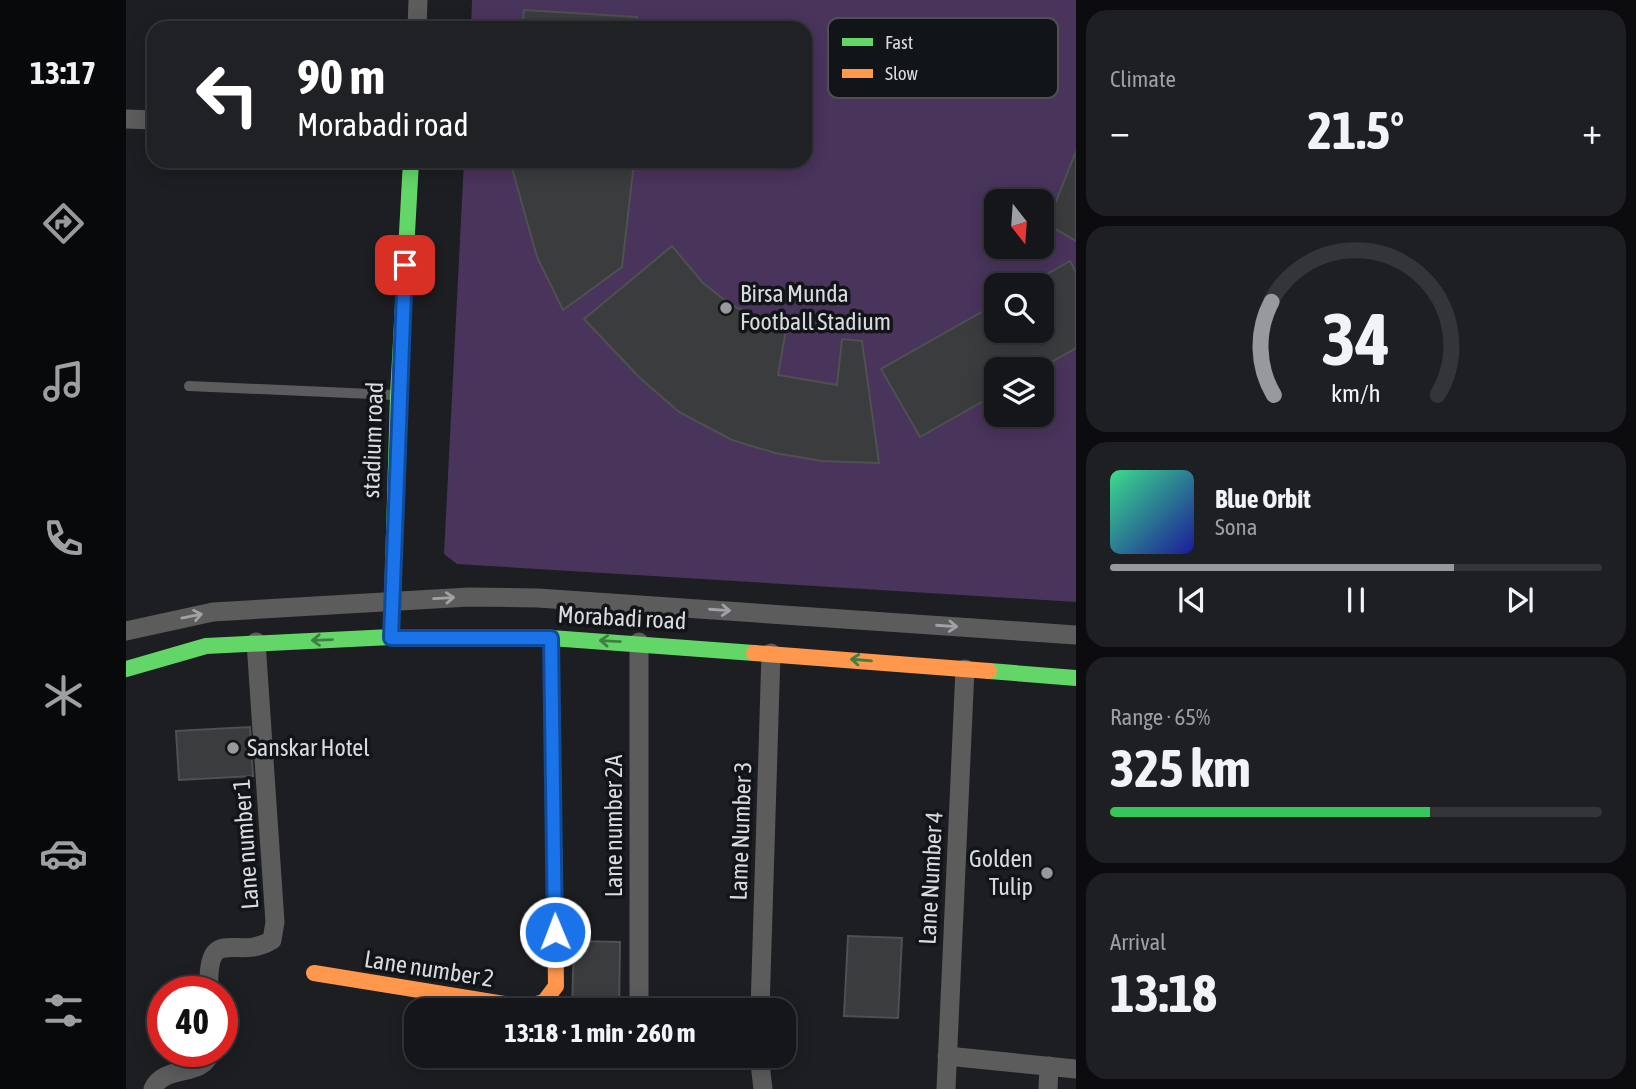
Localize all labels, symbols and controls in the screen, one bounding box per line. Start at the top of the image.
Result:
legend [828,18,1058,98]
text: Fast [885,31,913,53]
text: 90 m [297,48,385,104]
icon: left [182,49,273,140]
text: 13:17 [30,54,96,91]
text: Slow [885,62,919,84]
text: Climate [1110,66,1176,92]
text: 21.5° [1308,100,1404,160]
text: Morabadi road [297,106,469,143]
text: − [1110,109,1130,152]
text: + [1582,109,1602,152]
north arrow [984,189,1054,259]
map controls [984,189,1054,427]
icon: directions [39,199,88,248]
pin [375,235,435,295]
icon: arrive [386,246,424,284]
button: search [984,273,1054,343]
place label: Birsa Munda Football Stadium [740,280,891,335]
text: 34 [1322,297,1390,380]
marker: Birsa Munda Football Stadium [718,300,734,316]
icon: music [39,357,88,406]
button: layers [984,357,1054,427]
text: km/h [1331,378,1381,406]
street label: stadium road [357,381,388,499]
text: Blue Orbit [1215,484,1311,514]
icon: phone [39,514,88,563]
text: Sona [1215,514,1257,540]
icon: previous [1173,581,1211,619]
icon: pause [1337,581,1375,619]
icon: next [1501,581,1539,619]
one-way arrow [432,591,454,604]
street label: Morabadi road [557,601,687,634]
one-way arrow [708,604,730,617]
one-way arrow [180,608,203,622]
one-way arrow [935,620,957,633]
one-way arrow [311,633,334,646]
one-way arrow [599,634,622,647]
one-way arrow [851,653,873,666]
icon: climate [39,671,88,720]
text: Range · 65% [1110,704,1210,730]
place label: Sanskar Hotel [247,734,370,761]
text: 325 km [1110,738,1251,798]
marker: Sanskar Hotel [225,740,241,756]
street label: Lane number 2A [600,755,627,897]
street label: Lame Number 3 [725,761,756,901]
street label: Lane number 1 [227,778,264,910]
street label: Lane Number 4 [914,811,947,945]
icon: car [39,829,88,878]
place label: Golden Tulip [969,845,1033,900]
marker: Golden Tulip [1039,865,1055,881]
position arrow [518,895,592,969]
text: Arrival [1110,929,1166,955]
street label: Lane number 2 [362,945,496,992]
text: 13:18 [1110,963,1217,1023]
speed limit sign: 40 [147,976,238,1067]
icon: filters [39,986,88,1035]
text: 13:18 · 1 min · 260 m [505,1018,695,1048]

